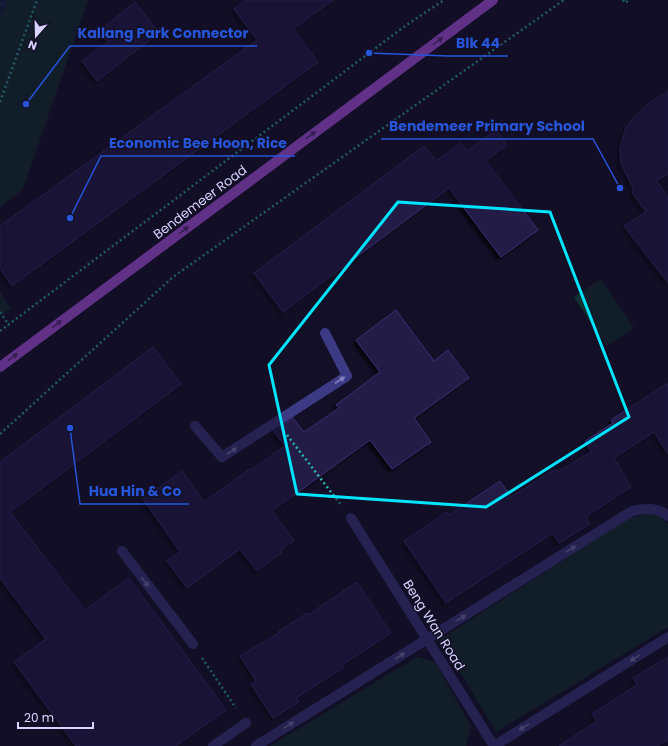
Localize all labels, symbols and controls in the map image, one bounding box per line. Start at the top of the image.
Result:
north arrow [16,16,56,56]
callout: Kallang Park Connector [70,20,257,46]
text: Kallang Park Connector [78,23,248,43]
callout: Blk 44 [448,30,508,56]
text: Blk 44 [456,33,500,53]
text: N [26,36,39,54]
one-way arrow [432,37,443,45]
callout: Bendemeer Primary School [381,113,593,139]
text: Bendemeer Primary School [389,116,585,136]
callout: Economic Bee Hoon, Rice [101,130,295,156]
one-way arrow [306,131,317,140]
text: Economic Bee Hoon, Rice [109,133,287,153]
street label: Bendemeer Road [149,160,251,244]
one-way arrow [179,226,190,234]
one-way arrow [52,320,63,328]
one-way arrow [8,353,18,361]
one-way arrow [335,376,346,384]
one-way arrow [227,447,237,455]
callout: Hua Hin & Co [80,478,189,504]
text: Hua Hin & Co [89,481,181,501]
one-way arrow [565,546,577,553]
one-way arrow [141,576,149,587]
street label: Beng Wan Road [398,576,470,674]
one-way arrow [456,614,466,622]
one-way arrow [395,652,405,660]
one-way arrow [630,654,640,662]
scale bar [18,704,93,730]
text: 20 m [24,709,54,726]
one-way arrow [284,722,295,729]
one-way arrow [519,723,530,730]

